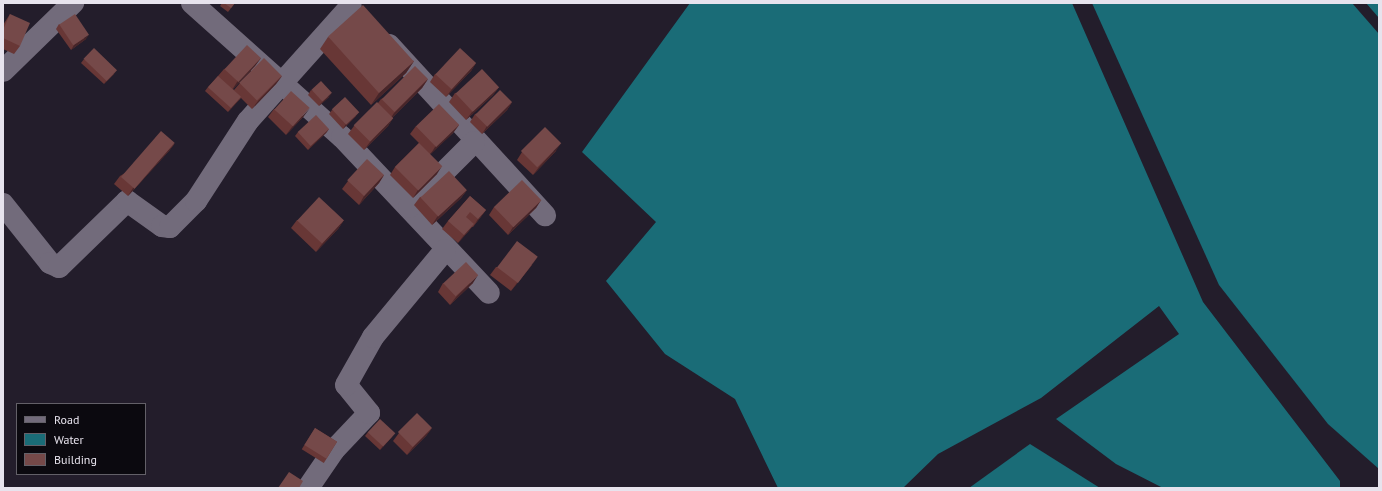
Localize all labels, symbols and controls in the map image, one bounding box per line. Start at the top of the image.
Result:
legend [16,403,146,475]
text: Road [54,412,79,427]
text: Water [54,432,84,447]
text: Building [54,452,97,467]

